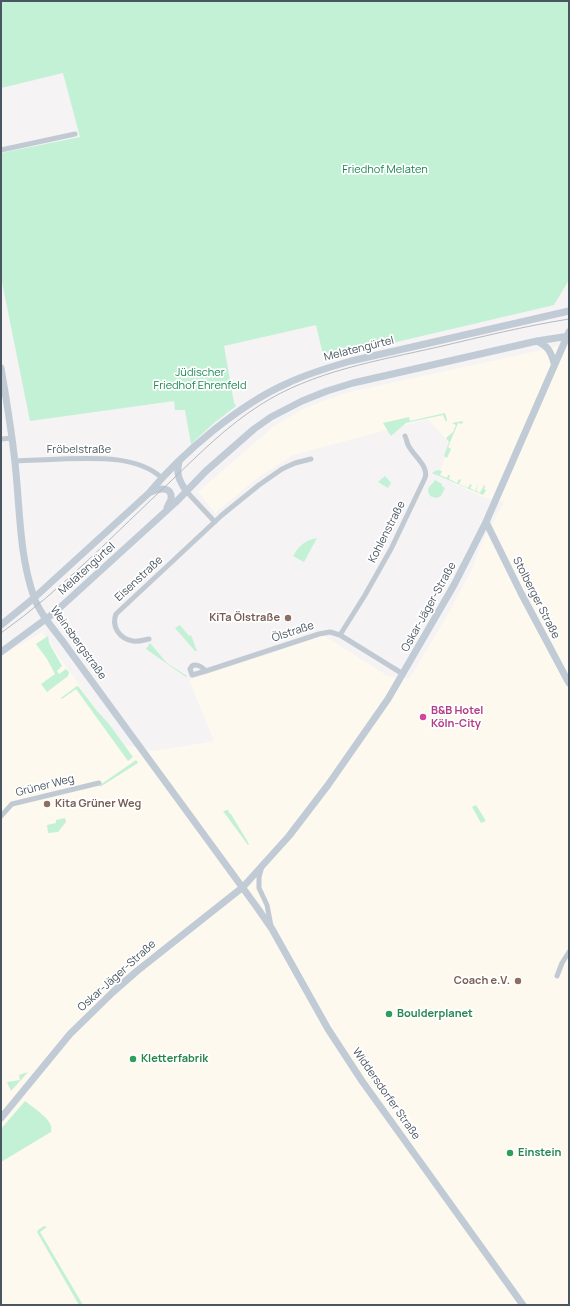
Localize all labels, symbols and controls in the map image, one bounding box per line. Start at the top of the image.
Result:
park label: Friedhof Melaten [342,163,428,177]
street label: Melatengürtel [323,334,395,364]
park label: Jüdischer Friedhof Ehrenfeld [154,366,246,392]
street label: Fröbelstraße [47,443,111,457]
street label: Kohlenstraße [366,499,408,565]
street label: Melatengürtel [56,540,118,598]
street label: Eisenstraße [112,554,166,604]
street label: Stolberger Straße [510,555,562,641]
street label: Oskar-Jäger-Straße [399,560,459,654]
street label: Weinsbergstraße [47,604,109,682]
place label: KiTa Ölstraße [209,611,280,625]
marker: KiTa Ölstraße [283,613,293,623]
street label: Ölstraße [270,619,316,645]
place label: B&B Hotel Köln-City [431,704,483,730]
marker: B&B Hotel Köln-City [418,712,428,722]
street label: Grüner Weg [14,772,76,800]
place label: Kita Grüner Weg [55,797,141,811]
marker: Kita Grüner Weg [42,799,52,809]
street label: Oskar-Jäger-Straße [75,938,159,1014]
place label: Coach e.V. [454,974,510,988]
marker: Coach e.V. [513,976,523,986]
place label: Boulderplanet [397,1007,473,1021]
marker: Boulderplanet [384,1009,394,1019]
street label: Widdersdorfer Straße [349,1046,423,1142]
place label: Kletterfabrik [141,1052,208,1066]
marker: Kletterfabrik [128,1054,138,1064]
place label: Einstein [518,1146,561,1160]
marker: Einstein [505,1148,515,1158]

